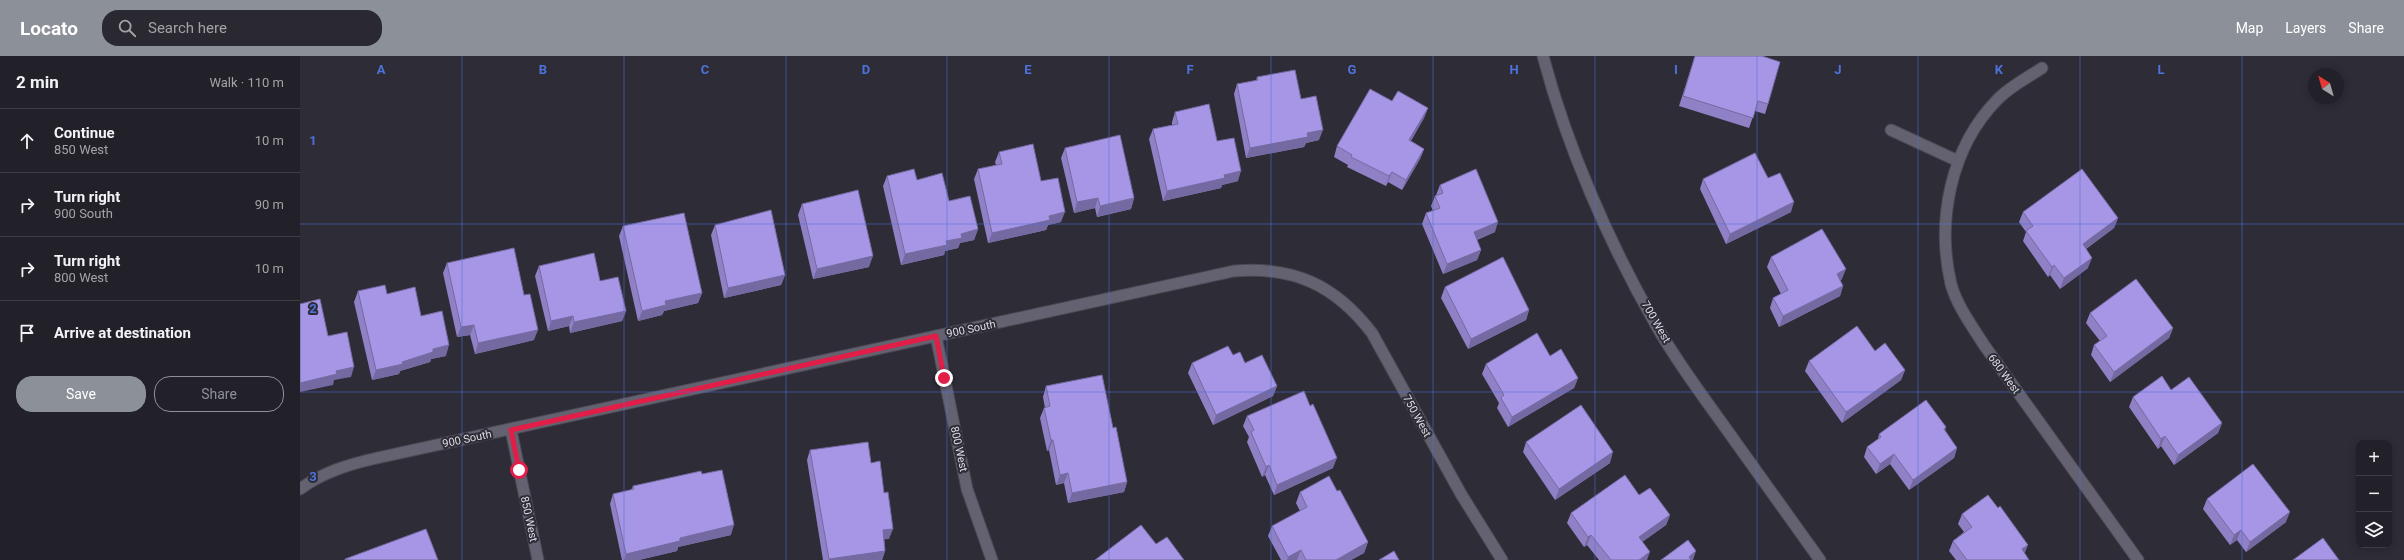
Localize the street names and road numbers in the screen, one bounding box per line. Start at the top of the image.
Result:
street label: 700 West [1639,299,1673,346]
street label: 900 South [945,317,997,341]
street label: 680 West [1985,352,2023,397]
street label: 750 West [1400,393,1434,440]
street label: 800 West [948,425,970,473]
street label: 900 South [441,427,493,451]
street label: 850 West [518,495,540,543]

